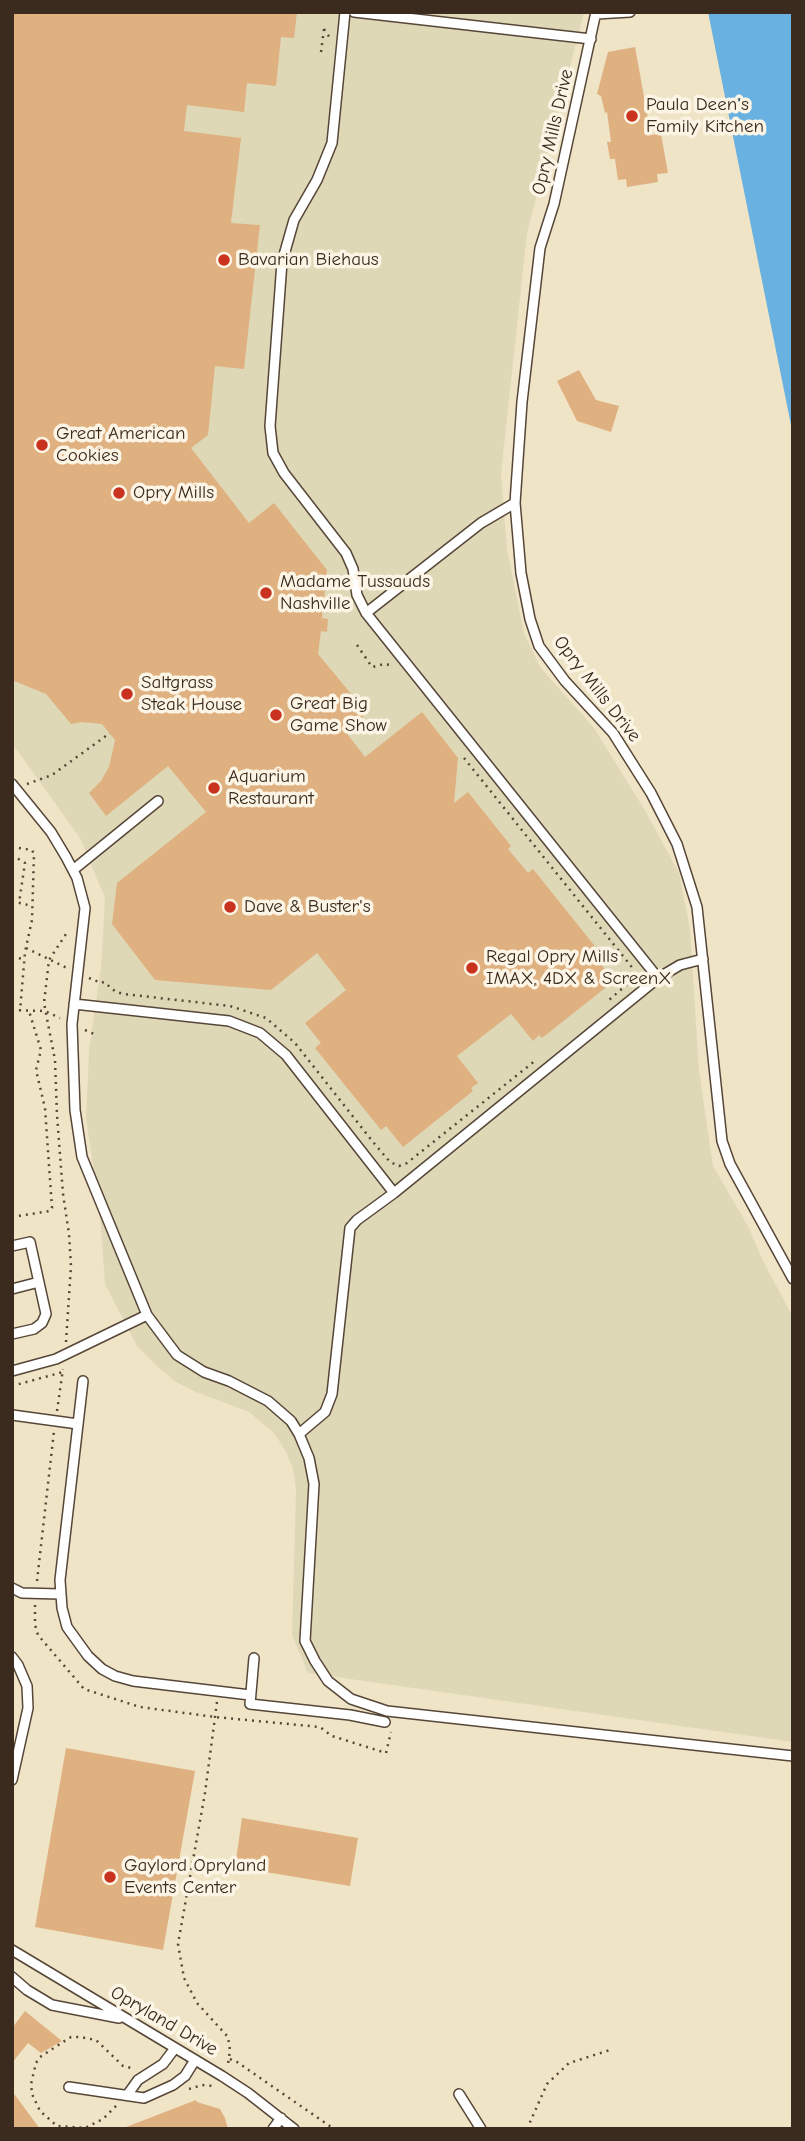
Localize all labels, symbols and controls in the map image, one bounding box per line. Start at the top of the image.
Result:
street label: Opry Mills Drive [527,67,579,197]
place label: Paula Deen's Family Kitchen [646,94,764,138]
marker: Paula Deen's Family Kitchen [624,108,640,124]
place label: Bavarian Biehaus [238,249,379,271]
marker: Bavarian Biehaus [216,252,232,268]
place label: Great American Cookies [56,423,185,467]
marker: Great American Cookies [34,437,50,453]
place label: Opry Mills [133,482,214,504]
marker: Opry Mills [111,485,127,501]
place label: Madame Tussauds Nashville [280,571,430,615]
marker: Madame Tussauds Nashville [258,585,274,601]
street label: Opry Mills Drive [548,631,646,747]
place label: Saltgrass Steak House [141,672,242,716]
marker: Saltgrass Steak House [119,686,135,702]
place label: Great Big Game Show [290,693,387,737]
marker: Great Big Game Show [268,707,284,723]
place label: Aquarium Restaurant [228,766,314,810]
marker: Aquarium Restaurant [206,780,222,796]
place label: Dave & Buster's [244,896,371,918]
marker: Dave & Buster's [222,899,238,915]
place label: Regal Opry Mills IMAX, 4DX & ScreenX [486,946,671,990]
marker: Regal Opry Mills IMAX, 4DX & ScreenX [464,960,480,976]
place label: Gaylord Opryland Events Center [124,1855,266,1899]
marker: Gaylord Opryland Events Center [102,1869,118,1885]
street label: Opryland Drive [106,1981,222,2061]

